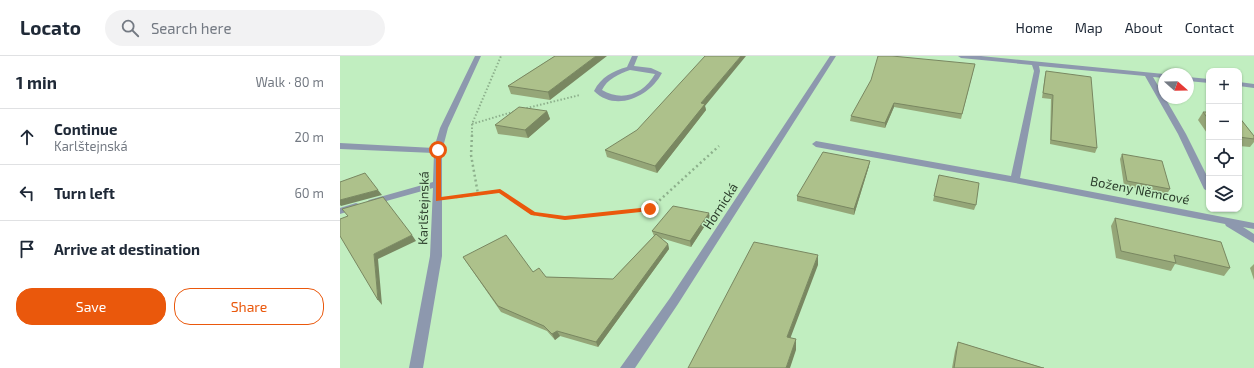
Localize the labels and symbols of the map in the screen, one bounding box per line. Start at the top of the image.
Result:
north arrow [1158,68,1194,104]
route start [429,141,447,159]
street label: Karlštejnská [414,171,432,245]
street label: Boženy Němcové [1089,173,1191,207]
street label: Hornická [699,180,741,232]
route end [641,200,659,218]

